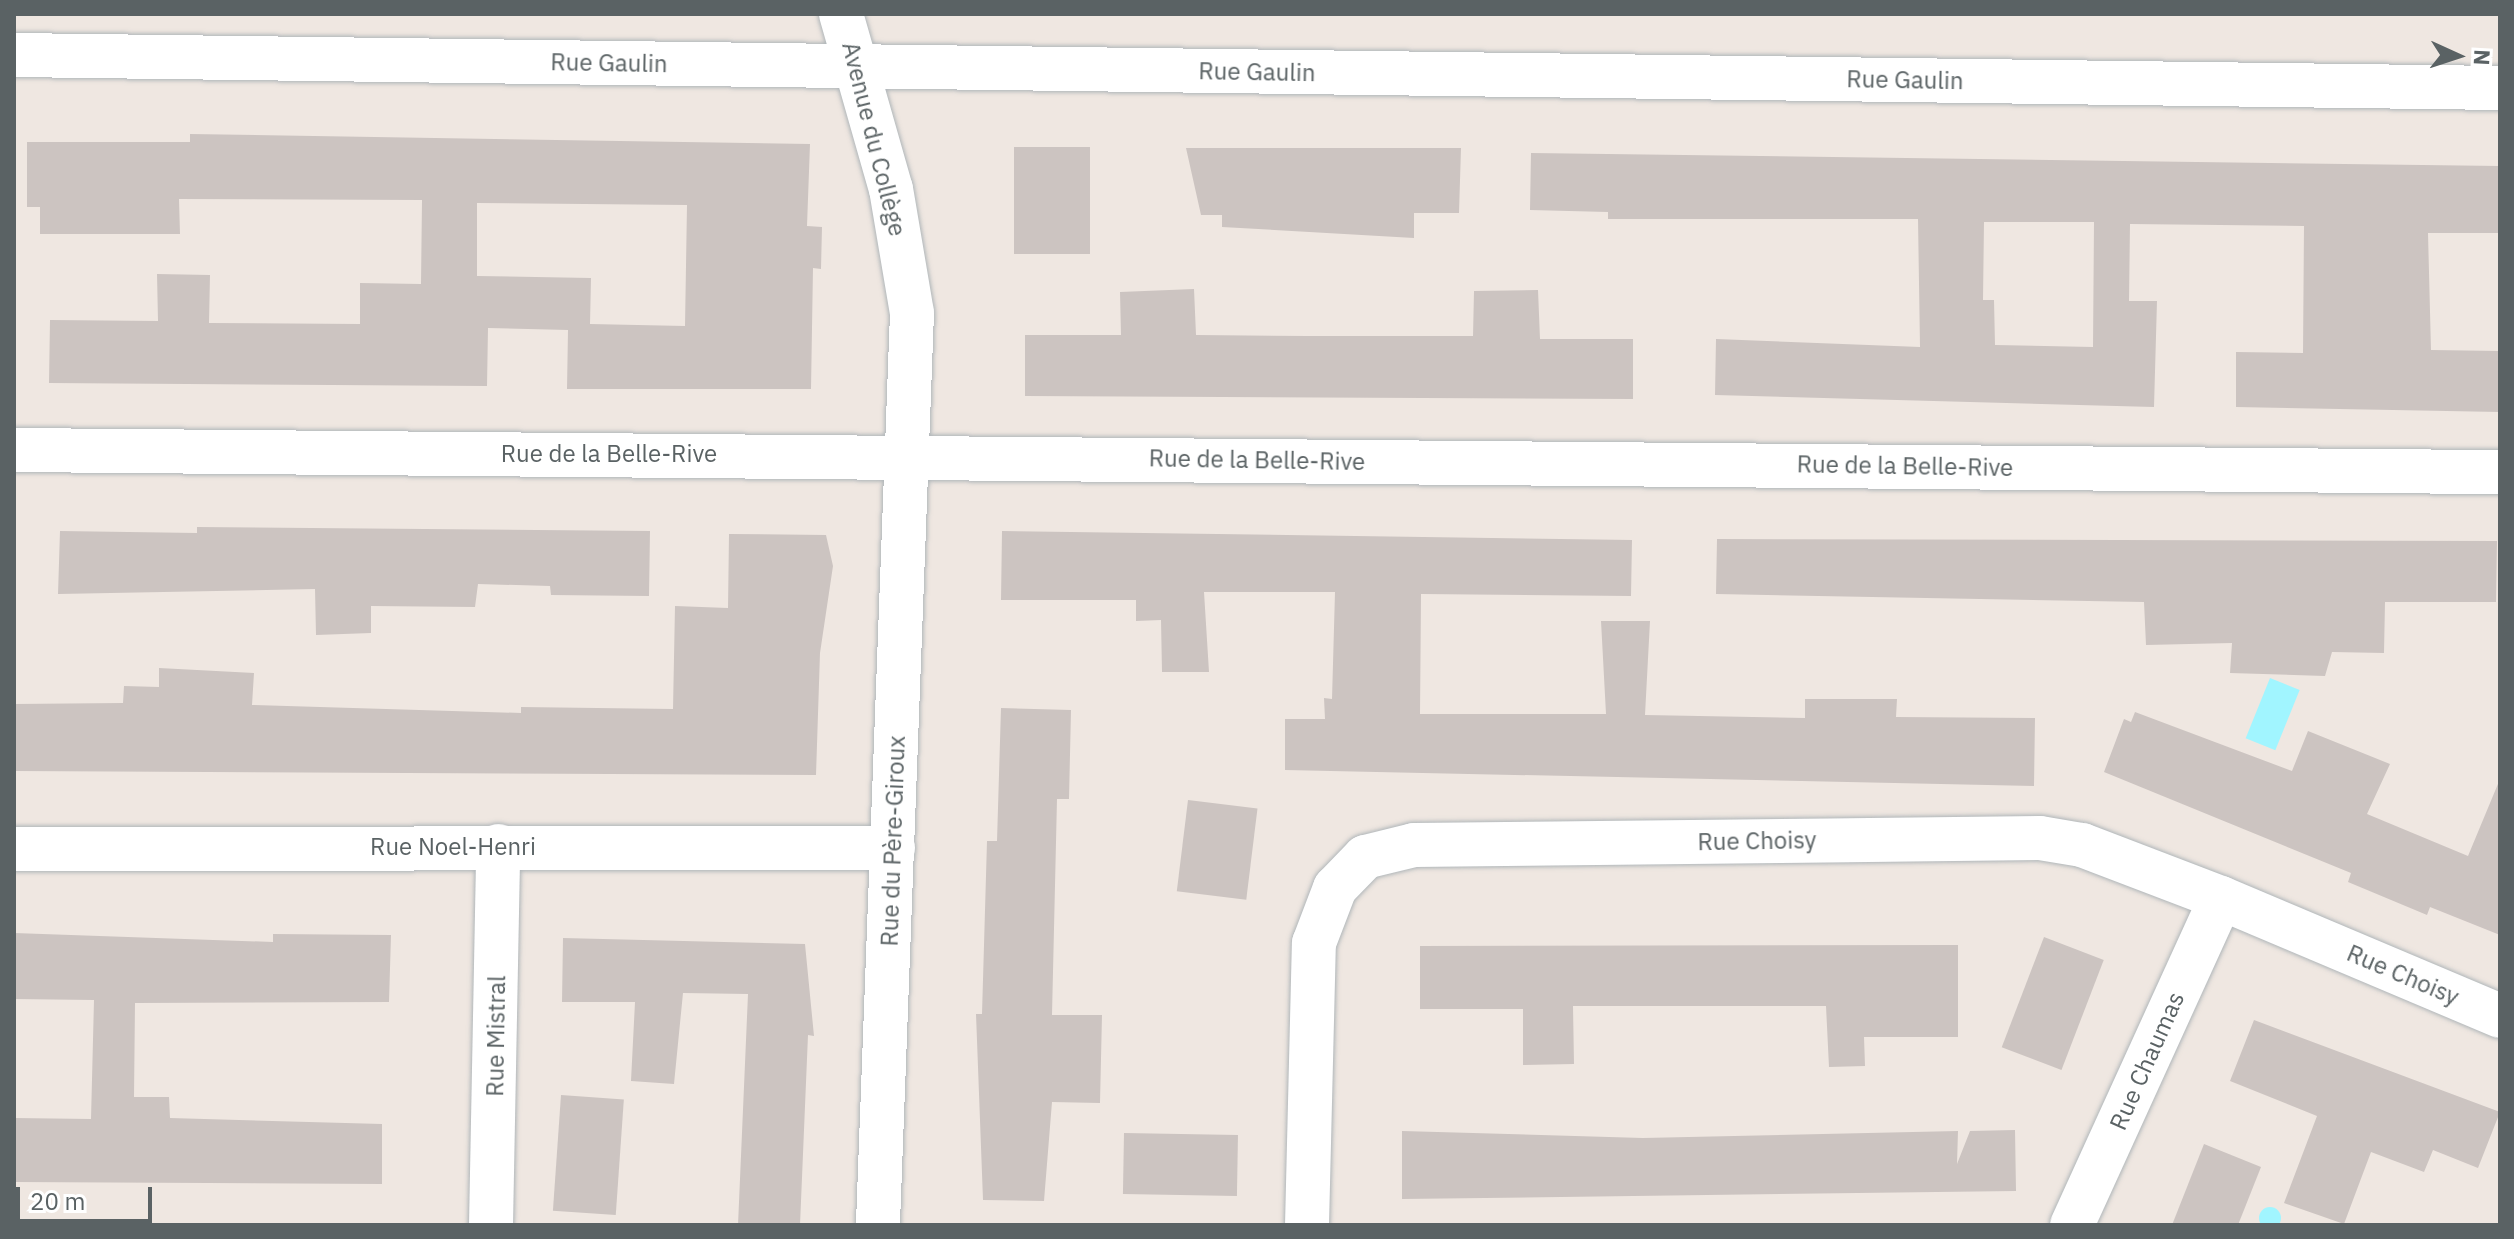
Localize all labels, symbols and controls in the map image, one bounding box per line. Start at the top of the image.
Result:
north arrow [2418,16,2498,96]
street label: Avenue du Collège [836,39,912,239]
street label: Rue Gaulin [550,48,668,78]
text: N [2468,49,2497,66]
street label: Rue Gaulin [1198,57,1316,87]
street label: Rue Gaulin [1846,65,1964,95]
street label: Rue de la Belle-Rive [501,440,717,468]
street label: Rue de la Belle-Rive [1149,444,1365,476]
street label: Rue de la Belle-Rive [1797,450,2013,482]
street label: Rue du Père-Giroux [875,735,911,947]
street label: Rue Choisy [1697,826,1817,856]
street label: Rue Noel-Henri [370,833,536,861]
street label: Rue Choisy [2343,938,2463,1012]
street label: Rue Mistral [481,975,511,1097]
street label: Rue Chaumas [2104,987,2190,1135]
scale bar [20,1171,156,1221]
text: 20 m [30,1185,85,1217]

